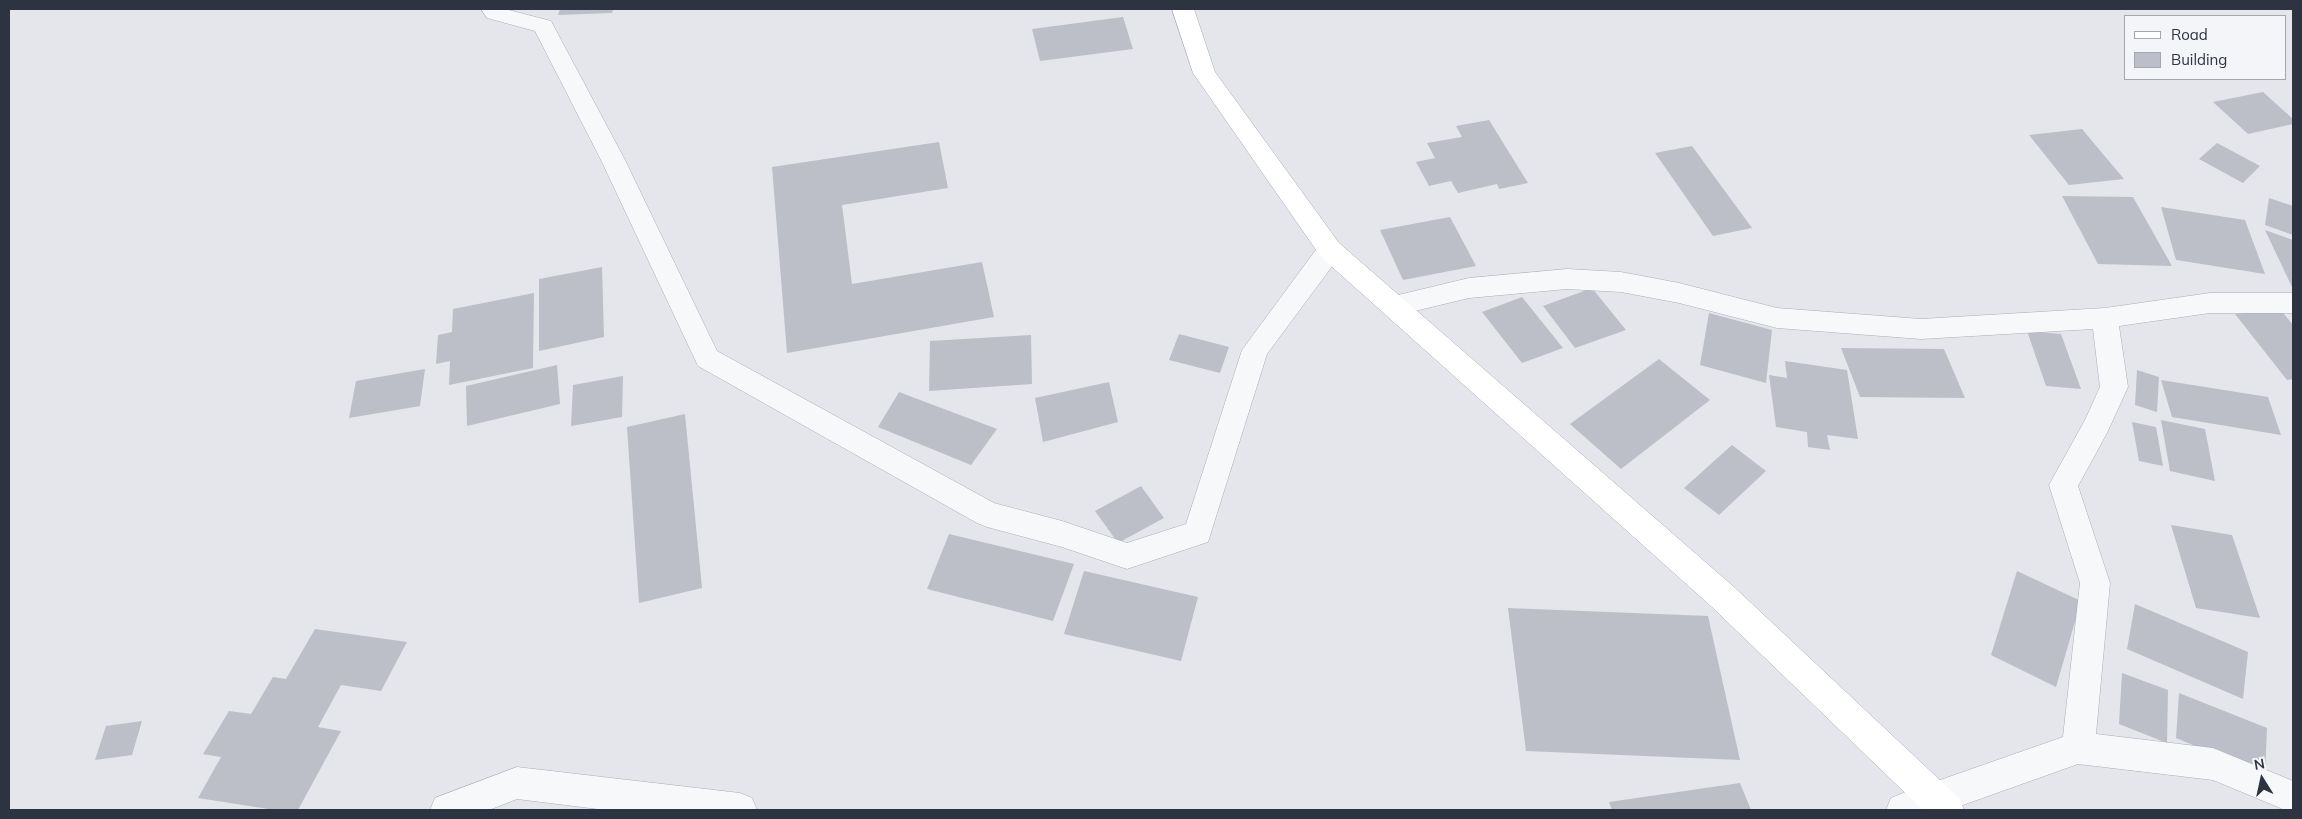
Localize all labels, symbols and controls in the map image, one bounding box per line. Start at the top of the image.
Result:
legend [2124,15,2287,80]
text: Road [2171,25,2208,44]
text: Building [2171,50,2227,69]
north arrow [2237,754,2287,804]
text: N [2253,754,2266,774]

